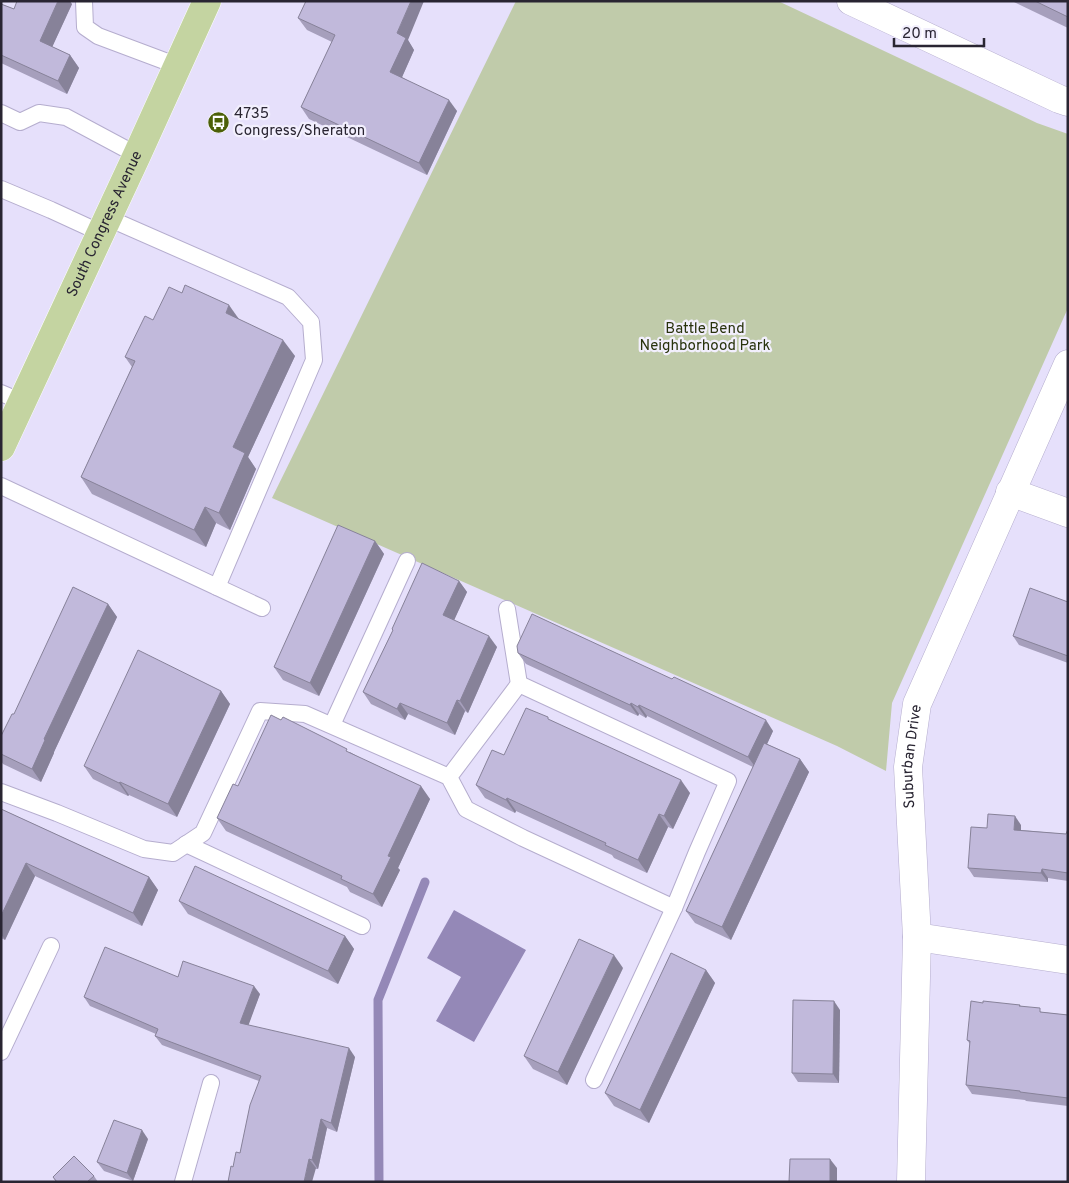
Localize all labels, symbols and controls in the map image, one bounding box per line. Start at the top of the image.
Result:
scale bar [894,15,984,47]
text: 20 m [902,25,937,44]
place label: 4735 Congress/Sheraton [234,105,365,141]
bus stop icon: 4735 Congress/Sheraton [206,111,230,135]
street label: South Congress Avenue [63,148,147,300]
park label: Battle Bend Neighborhood Park [640,320,771,356]
street label: Suburban Drive [898,703,926,809]

